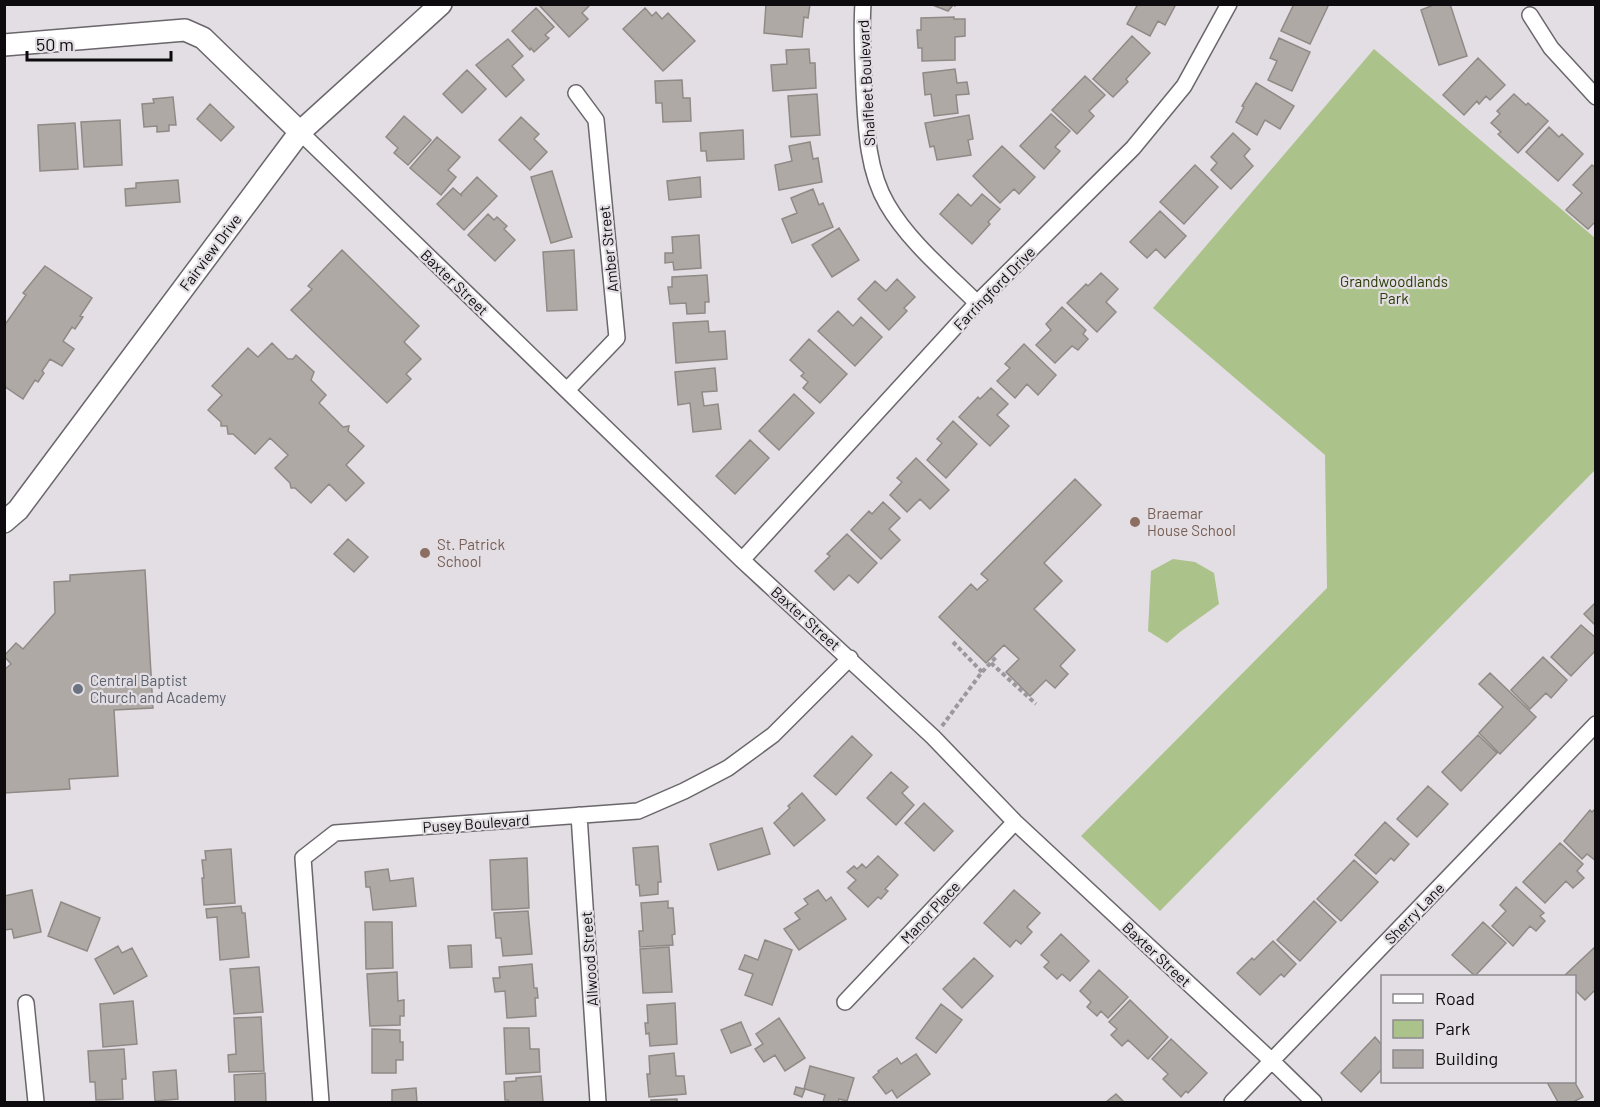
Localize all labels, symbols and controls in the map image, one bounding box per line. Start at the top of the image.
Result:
street label: Shalfleet Boulevard [854,20,878,146]
scale bar [27,24,171,62]
text: 50 m [36,33,74,55]
street label: Amber Street [595,205,621,293]
street label: Fairview Drive [175,210,245,294]
street label: Farringford Drive [950,242,1038,334]
street label: Baxter Street [418,245,492,319]
park label: Grandwoodlands Park [1340,272,1448,307]
place label: Braemar House School [1147,504,1236,539]
marker: Braemar House School [1128,515,1142,529]
place label: St. Patrick School [437,535,505,570]
marker: St. Patrick School [418,546,432,560]
street label: Baxter Street [768,582,844,654]
place label: Central Baptist Church and Academy [90,671,226,706]
marker: Central Baptist Church and Academy [71,682,85,696]
street label: Pusey Boulevard [422,810,530,836]
street label: Manor Place [897,877,963,947]
street label: Sherry Lane [1380,879,1448,947]
street label: Allwood Street [577,911,601,1007]
street label: Baxter Street [1119,918,1195,990]
legend [1381,975,1576,1083]
text: Road [1435,987,1475,1009]
text: Park [1435,1017,1470,1039]
text: Building [1435,1047,1498,1069]

